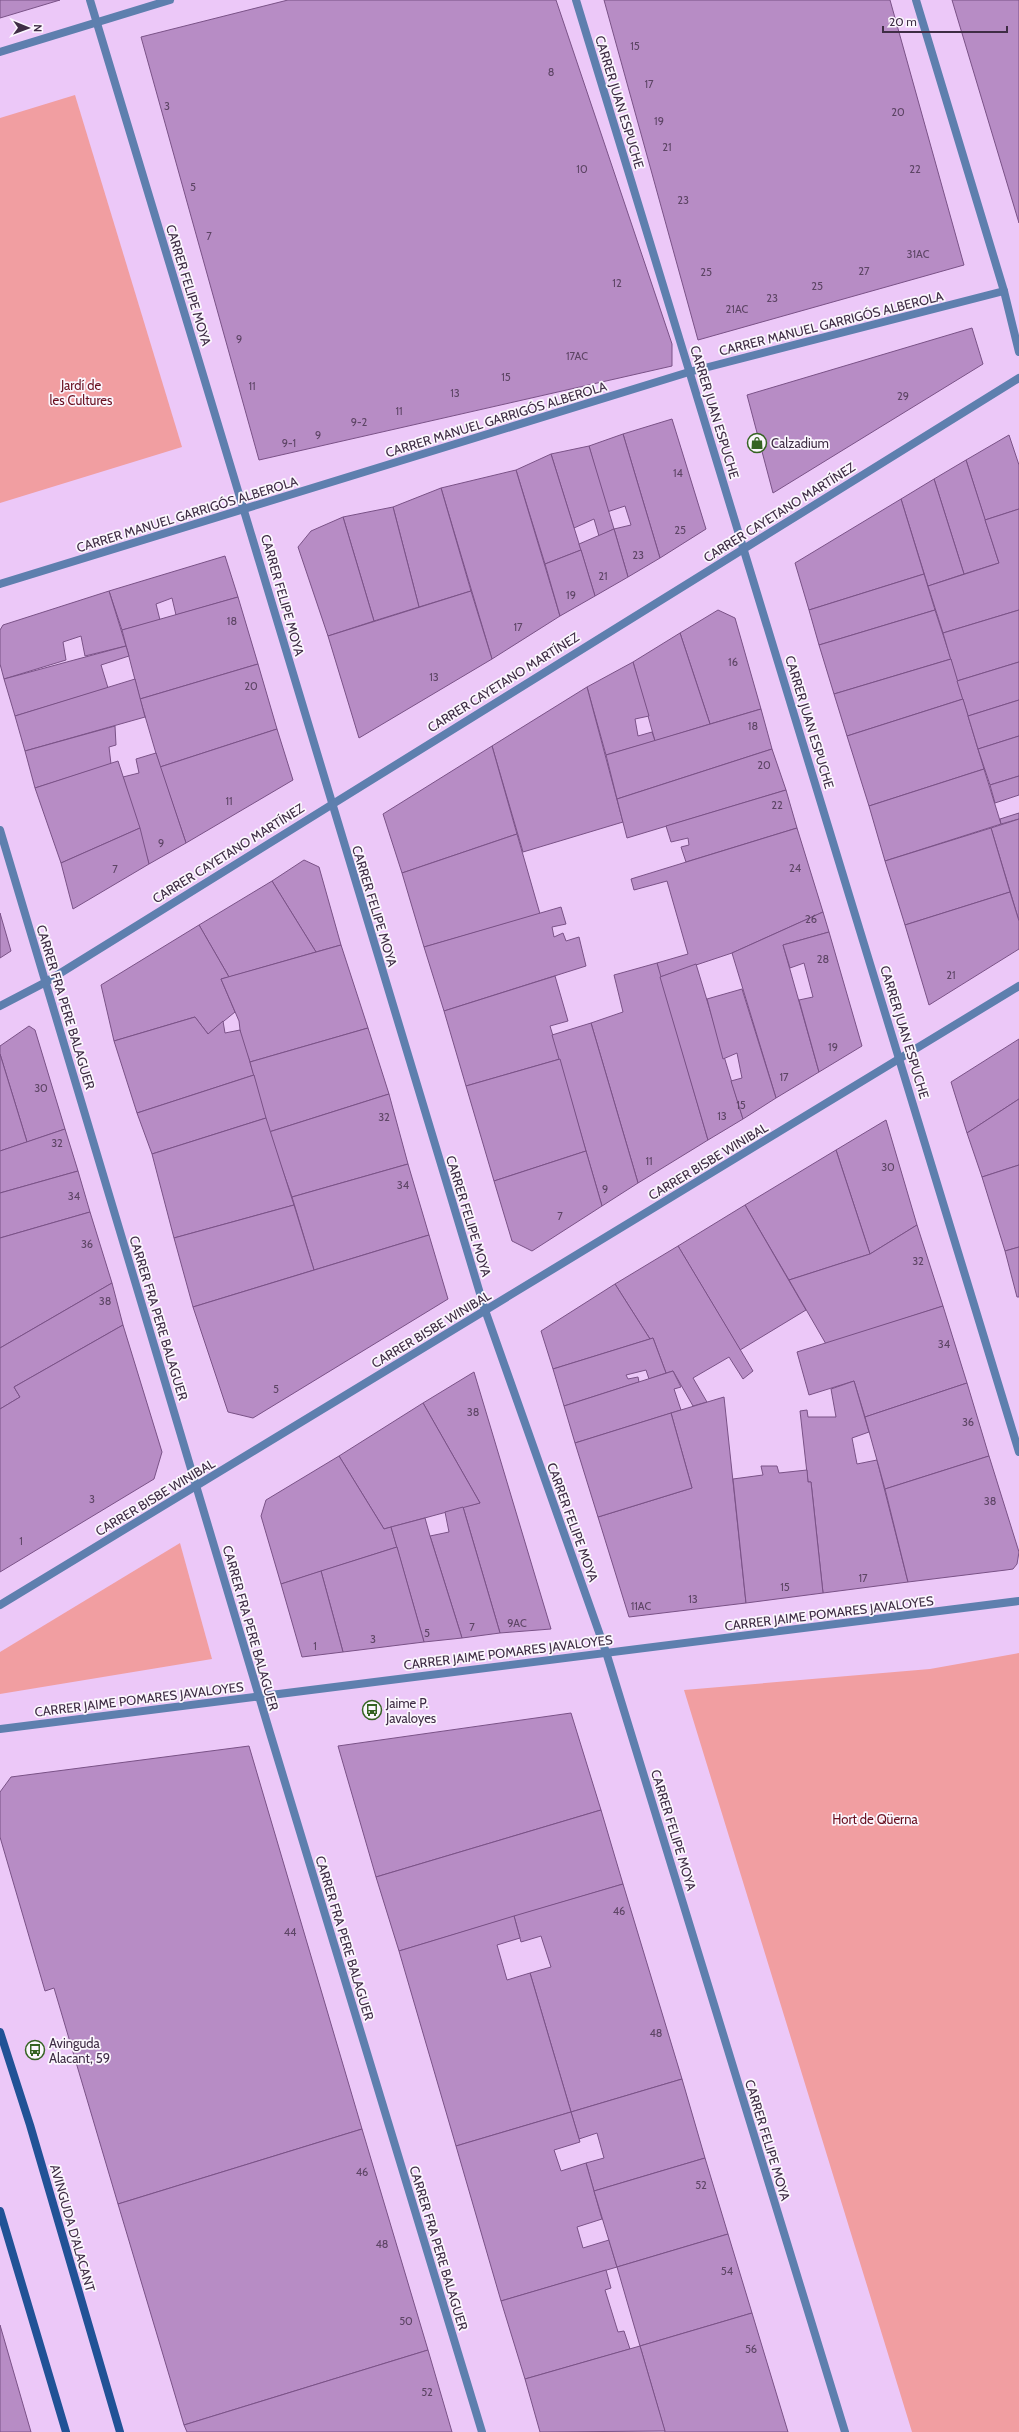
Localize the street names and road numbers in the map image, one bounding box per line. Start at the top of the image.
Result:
street label: CARRER JUAN ESPUCHE [592,34,648,170]
street label: CARRER FELIPE MOYA [163,223,215,347]
street label: CARRER MANUEL GARRIGÓS ALBEROLA [717,287,945,359]
street label: CARRER JUAN ESPUCHE [687,344,743,480]
street label: CARRER MANUEL GARRIGÓS ALBEROLA [384,378,608,460]
street label: CARRER CAYETANO MARTÍNEZ [700,457,858,565]
street label: CARRER MANUEL GARRIGÓS ALBEROLA [75,473,299,555]
street label: CARRER FELIPE MOYA [258,532,308,658]
street label: CARRER CAYETANO MARTÍNEZ [424,627,582,735]
street label: CARRER JUAN ESPUCHE [782,654,838,790]
street label: CARRER CAYETANO MARTÍNEZ [149,798,307,906]
street label: CARRER FELIPE MOYA [349,844,401,968]
street label: CARRER FRA PERE BALAGUER [33,923,99,1091]
street label: CARRER JUAN ESPUCHE [877,964,933,1100]
street label: CARRER BISBE WINIBAL [645,1119,771,1203]
street label: CARRER FELIPE MOYA [443,1154,495,1278]
street label: CARRER FRA PERE BALAGUER [126,1234,192,1402]
street label: CARRER BISBE WINIBAL [368,1287,494,1371]
street label: CARRER BISBE WINIBAL [92,1455,218,1539]
street label: CARRER FELIPE MOYA [544,1460,602,1584]
street label: CARRER FRA PERE BALAGUER [220,1544,282,1713]
street label: CARRER JAIME POMARES JAVALOYES [724,1592,935,1634]
street label: CARRER JAIME POMARES JAVALOYES [403,1631,614,1673]
street label: CARRER JAIME POMARES JAVALOYES [34,1678,245,1720]
street label: CARRER FELIPE MOYA [648,1768,700,1892]
street label: CARRER FRA PERE BALAGUER [312,1854,378,2022]
street label: CARRER FELIPE MOYA [742,2078,794,2202]
street label: AVINGUDA D'ALACANT [47,2162,99,2294]
street label: CARRER FRA PERE BALAGUER [406,2164,472,2332]

